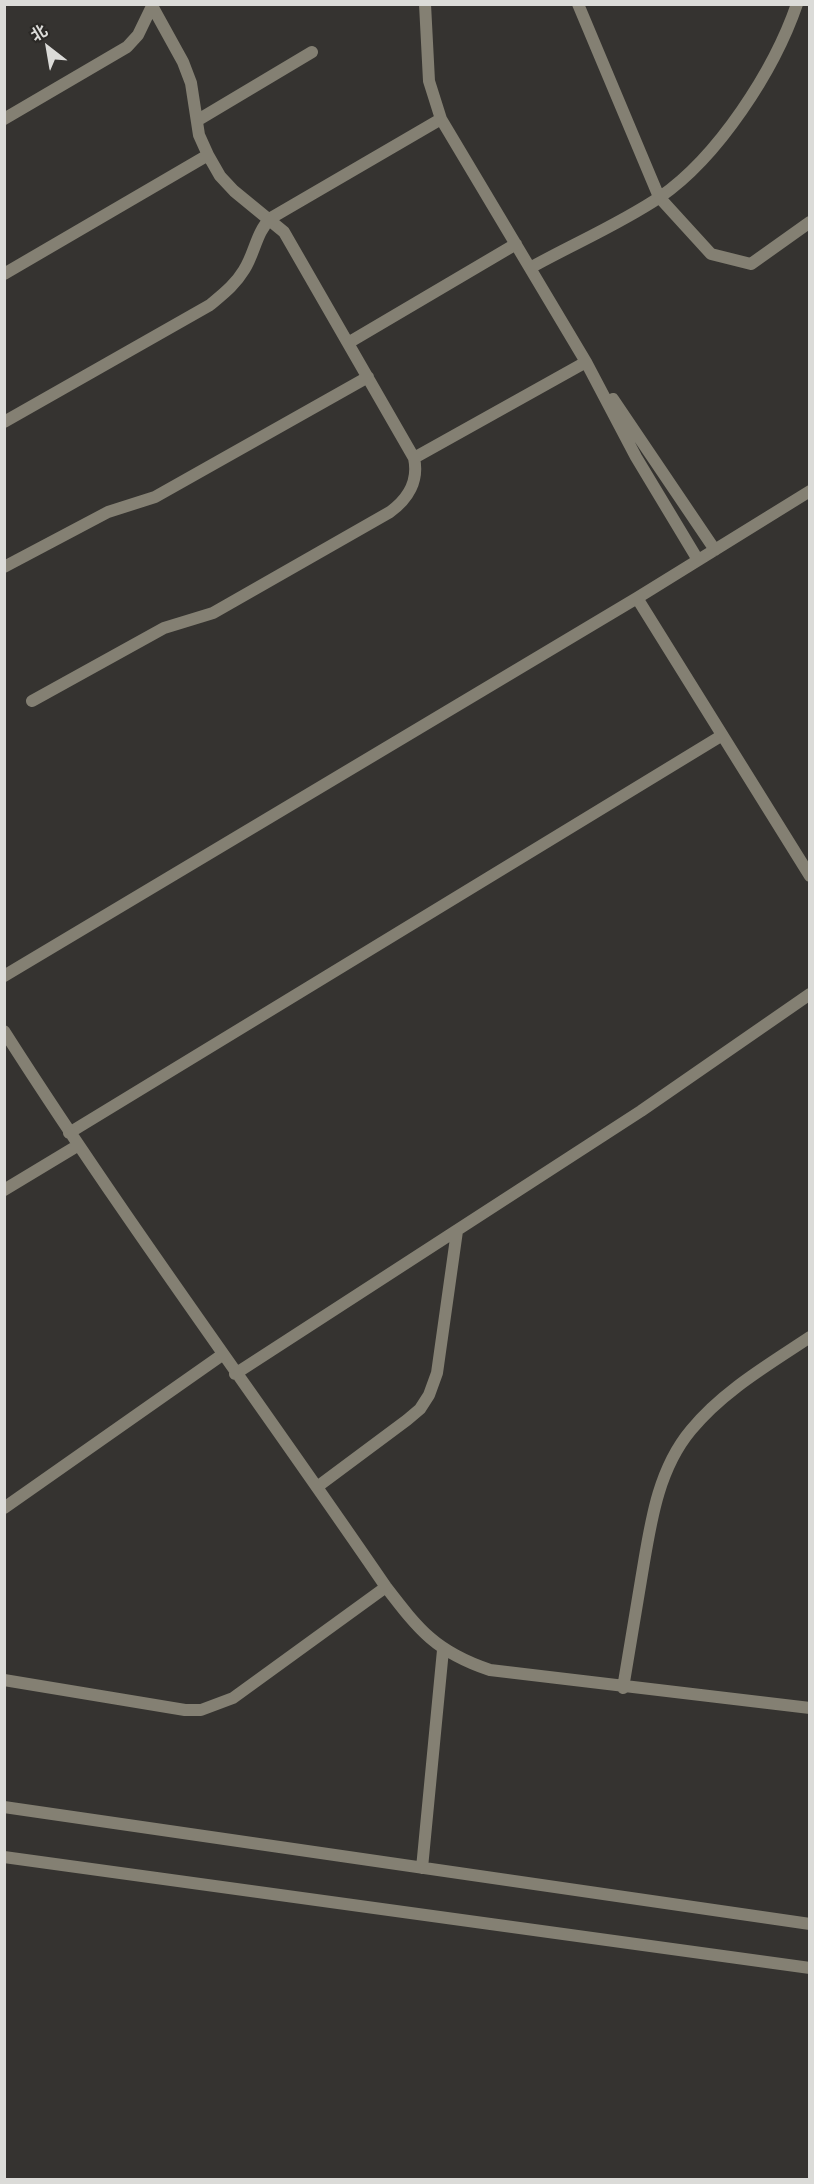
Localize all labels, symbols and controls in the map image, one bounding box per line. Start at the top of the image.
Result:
north arrow [18,18,78,78]
text: 北 [27,20,51,45]

